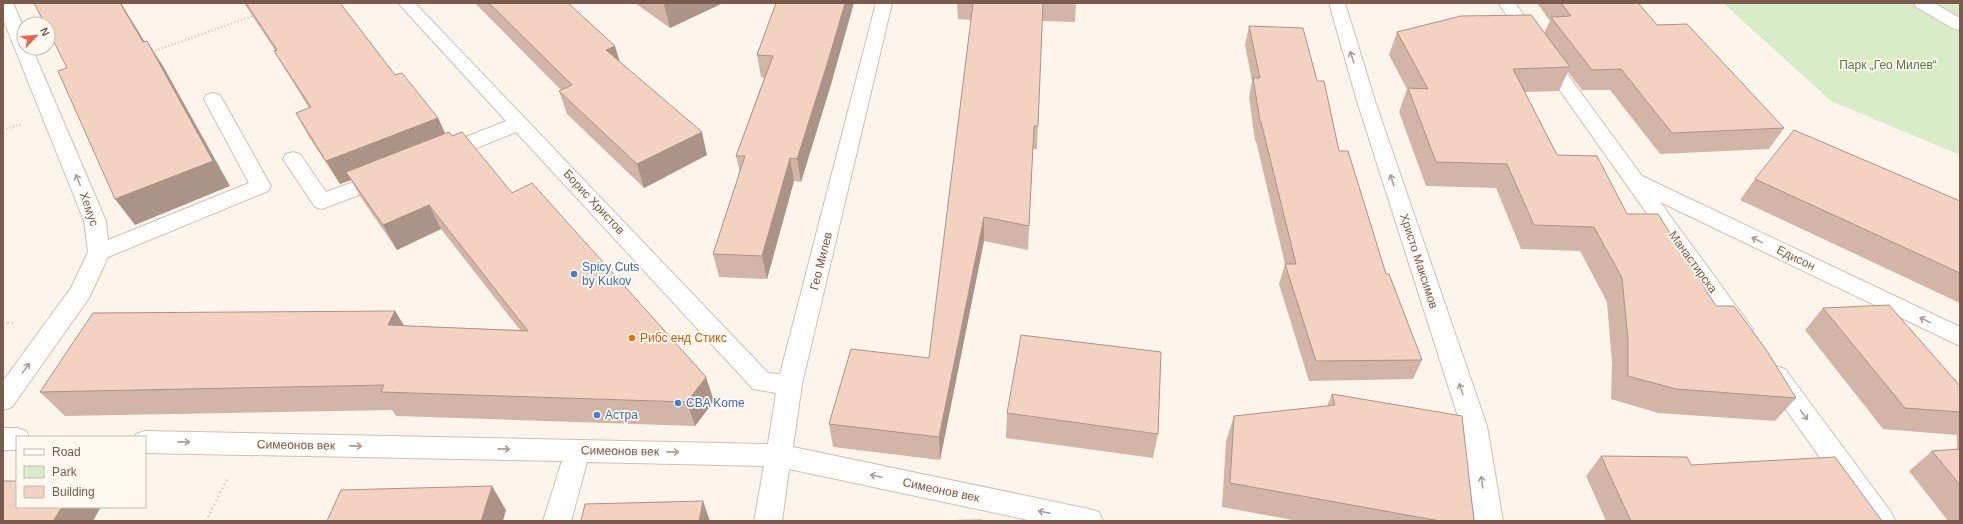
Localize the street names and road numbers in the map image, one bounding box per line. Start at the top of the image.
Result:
street label: Борис Христов [561,167,627,237]
street label: Хемус [77,190,101,228]
street label: Христо Максимов [1397,212,1441,310]
street label: Манастирска [1666,228,1720,296]
street label: Гео Милев [807,231,835,291]
street label: Едисон [1774,243,1818,273]
street label: Симеонов век [257,437,336,453]
street label: Симеонов век [581,443,660,459]
street label: Симеонов век [901,475,981,505]

